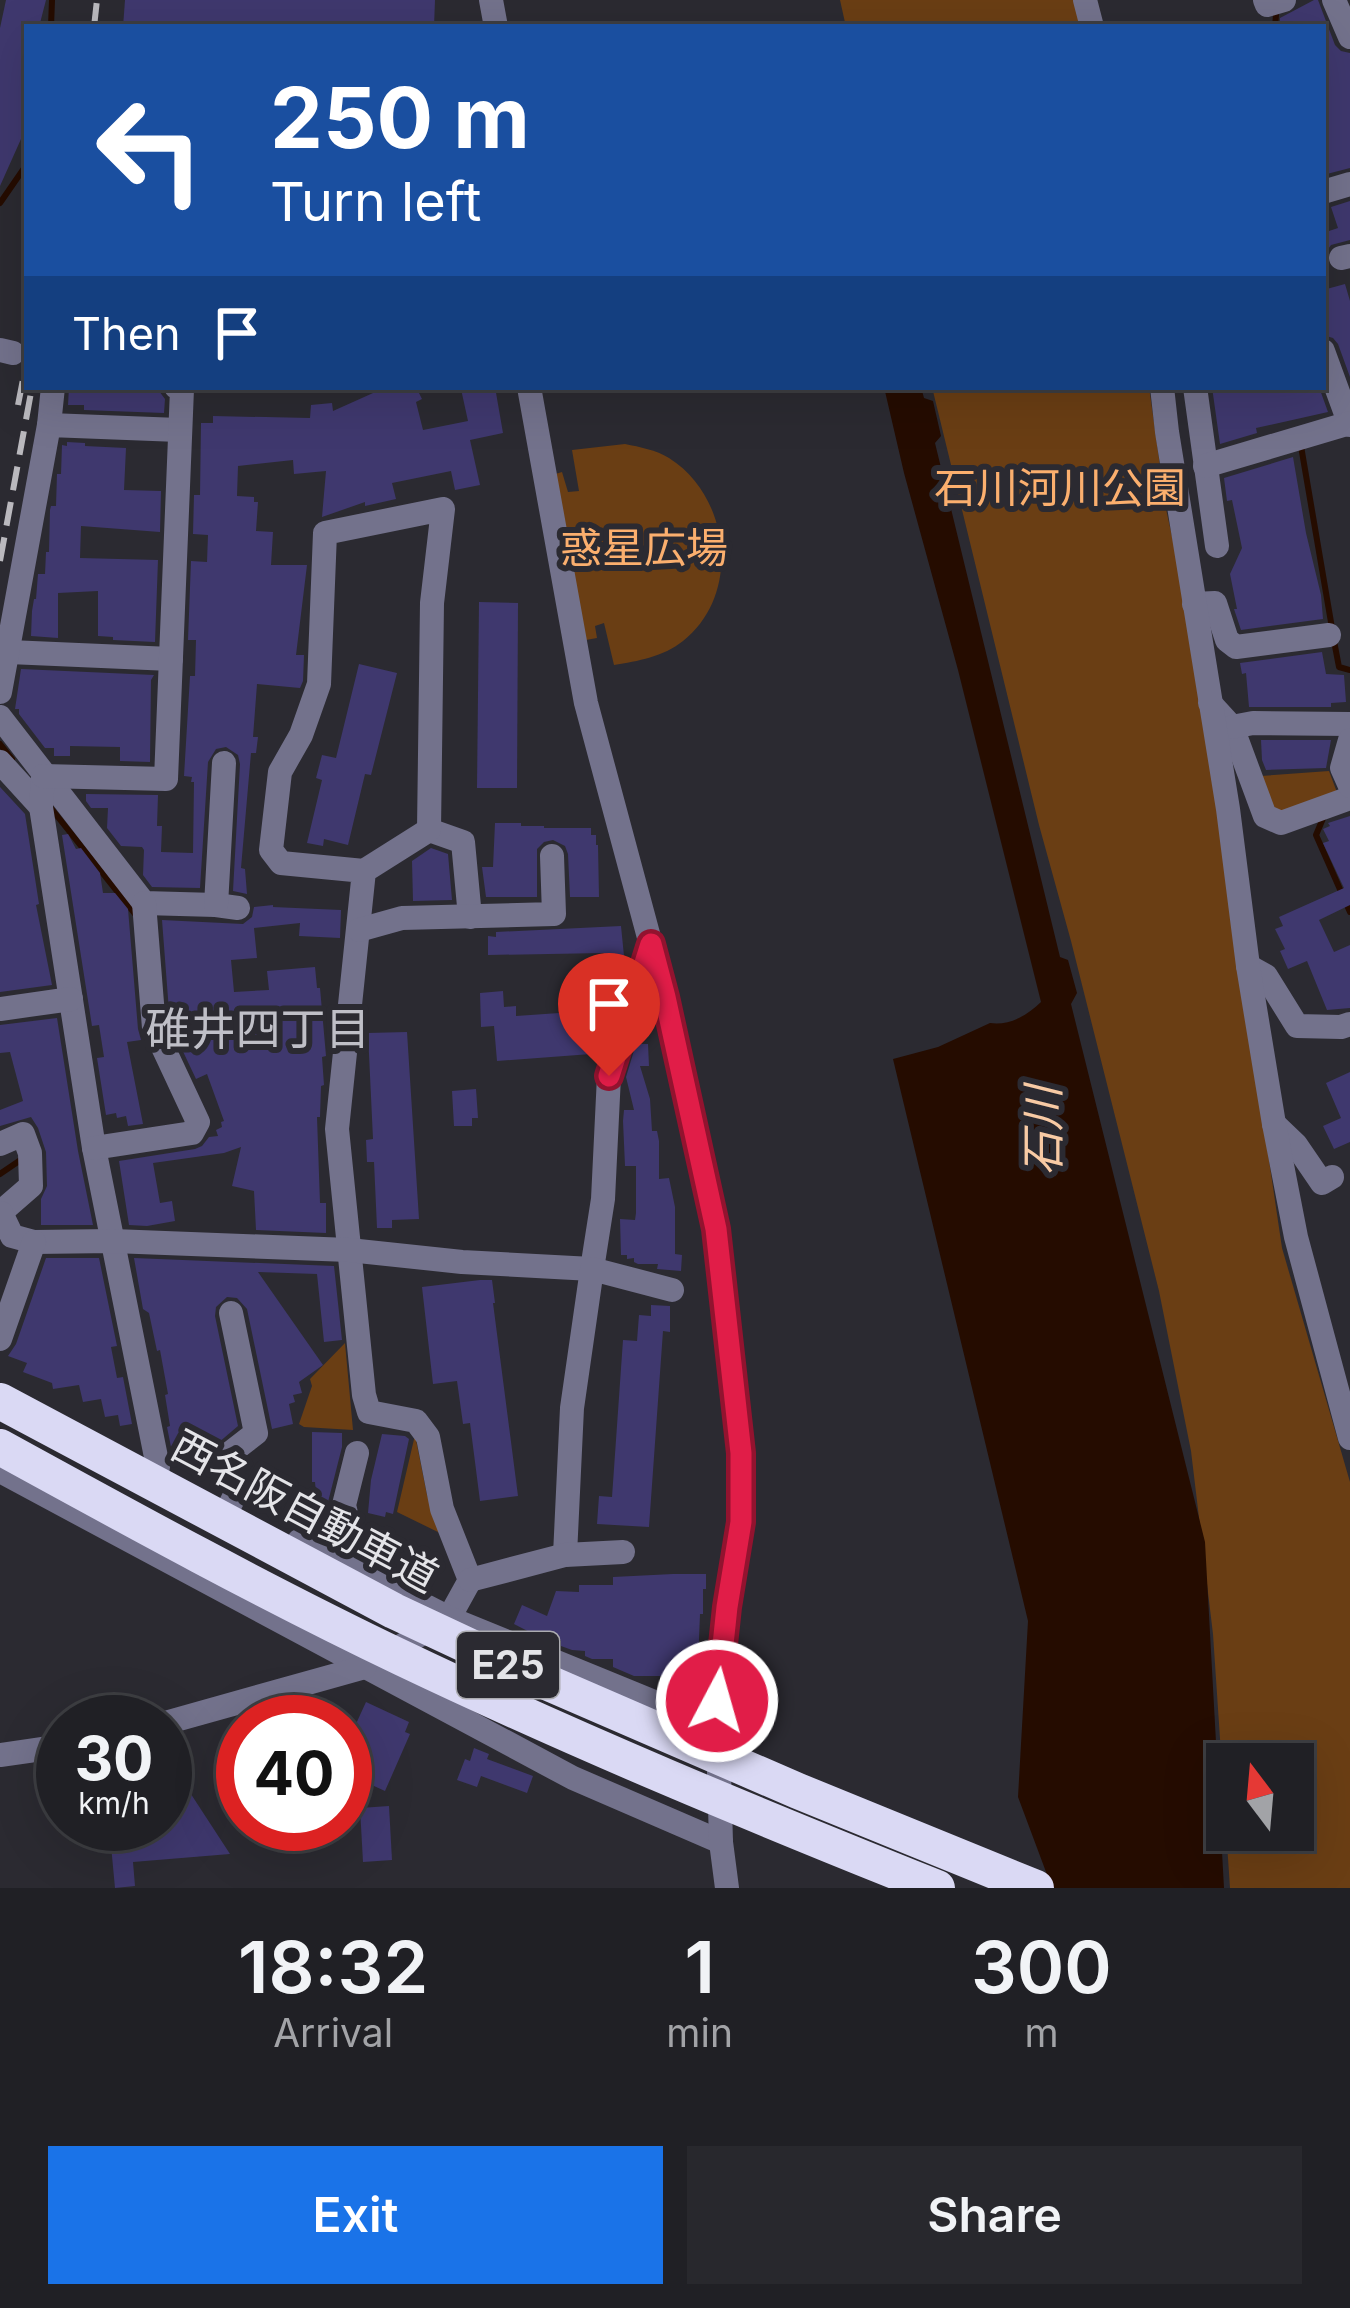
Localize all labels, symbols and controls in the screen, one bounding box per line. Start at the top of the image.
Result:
text: 250 m [270,67,530,168]
icon: left [72,72,228,228]
text: Turn left [270,169,481,234]
icon: arrive [204,300,270,366]
text: Then [72,306,180,361]
park label: 石川河川公園 [934,462,1186,513]
park label: 惑星広場 [560,522,728,573]
pin [558,953,660,1076]
icon: arrive [576,971,642,1037]
district label: 碓井四丁目 [145,1001,371,1056]
water label: 石川 [1015,1082,1070,1176]
street label: 西名阪自動車道 [163,1419,447,1602]
road number: E25 [457,1632,559,1698]
position arrow [654,1638,780,1764]
speed limit sign: 40 [216,1695,372,1851]
text: 30 [74,1722,154,1794]
north arrow [1206,1743,1314,1851]
map controls [1206,1743,1314,1851]
text: km/h [78,1785,150,1821]
text: 18:32 [238,1923,428,2010]
text: 1 [684,1923,715,2010]
text: 300 [971,1923,1112,2010]
text: Arrival [273,2009,393,2056]
text: min [666,2009,733,2056]
text: m [1024,2009,1059,2056]
button: Exit [48,2146,663,2284]
button: Share [687,2146,1302,2284]

